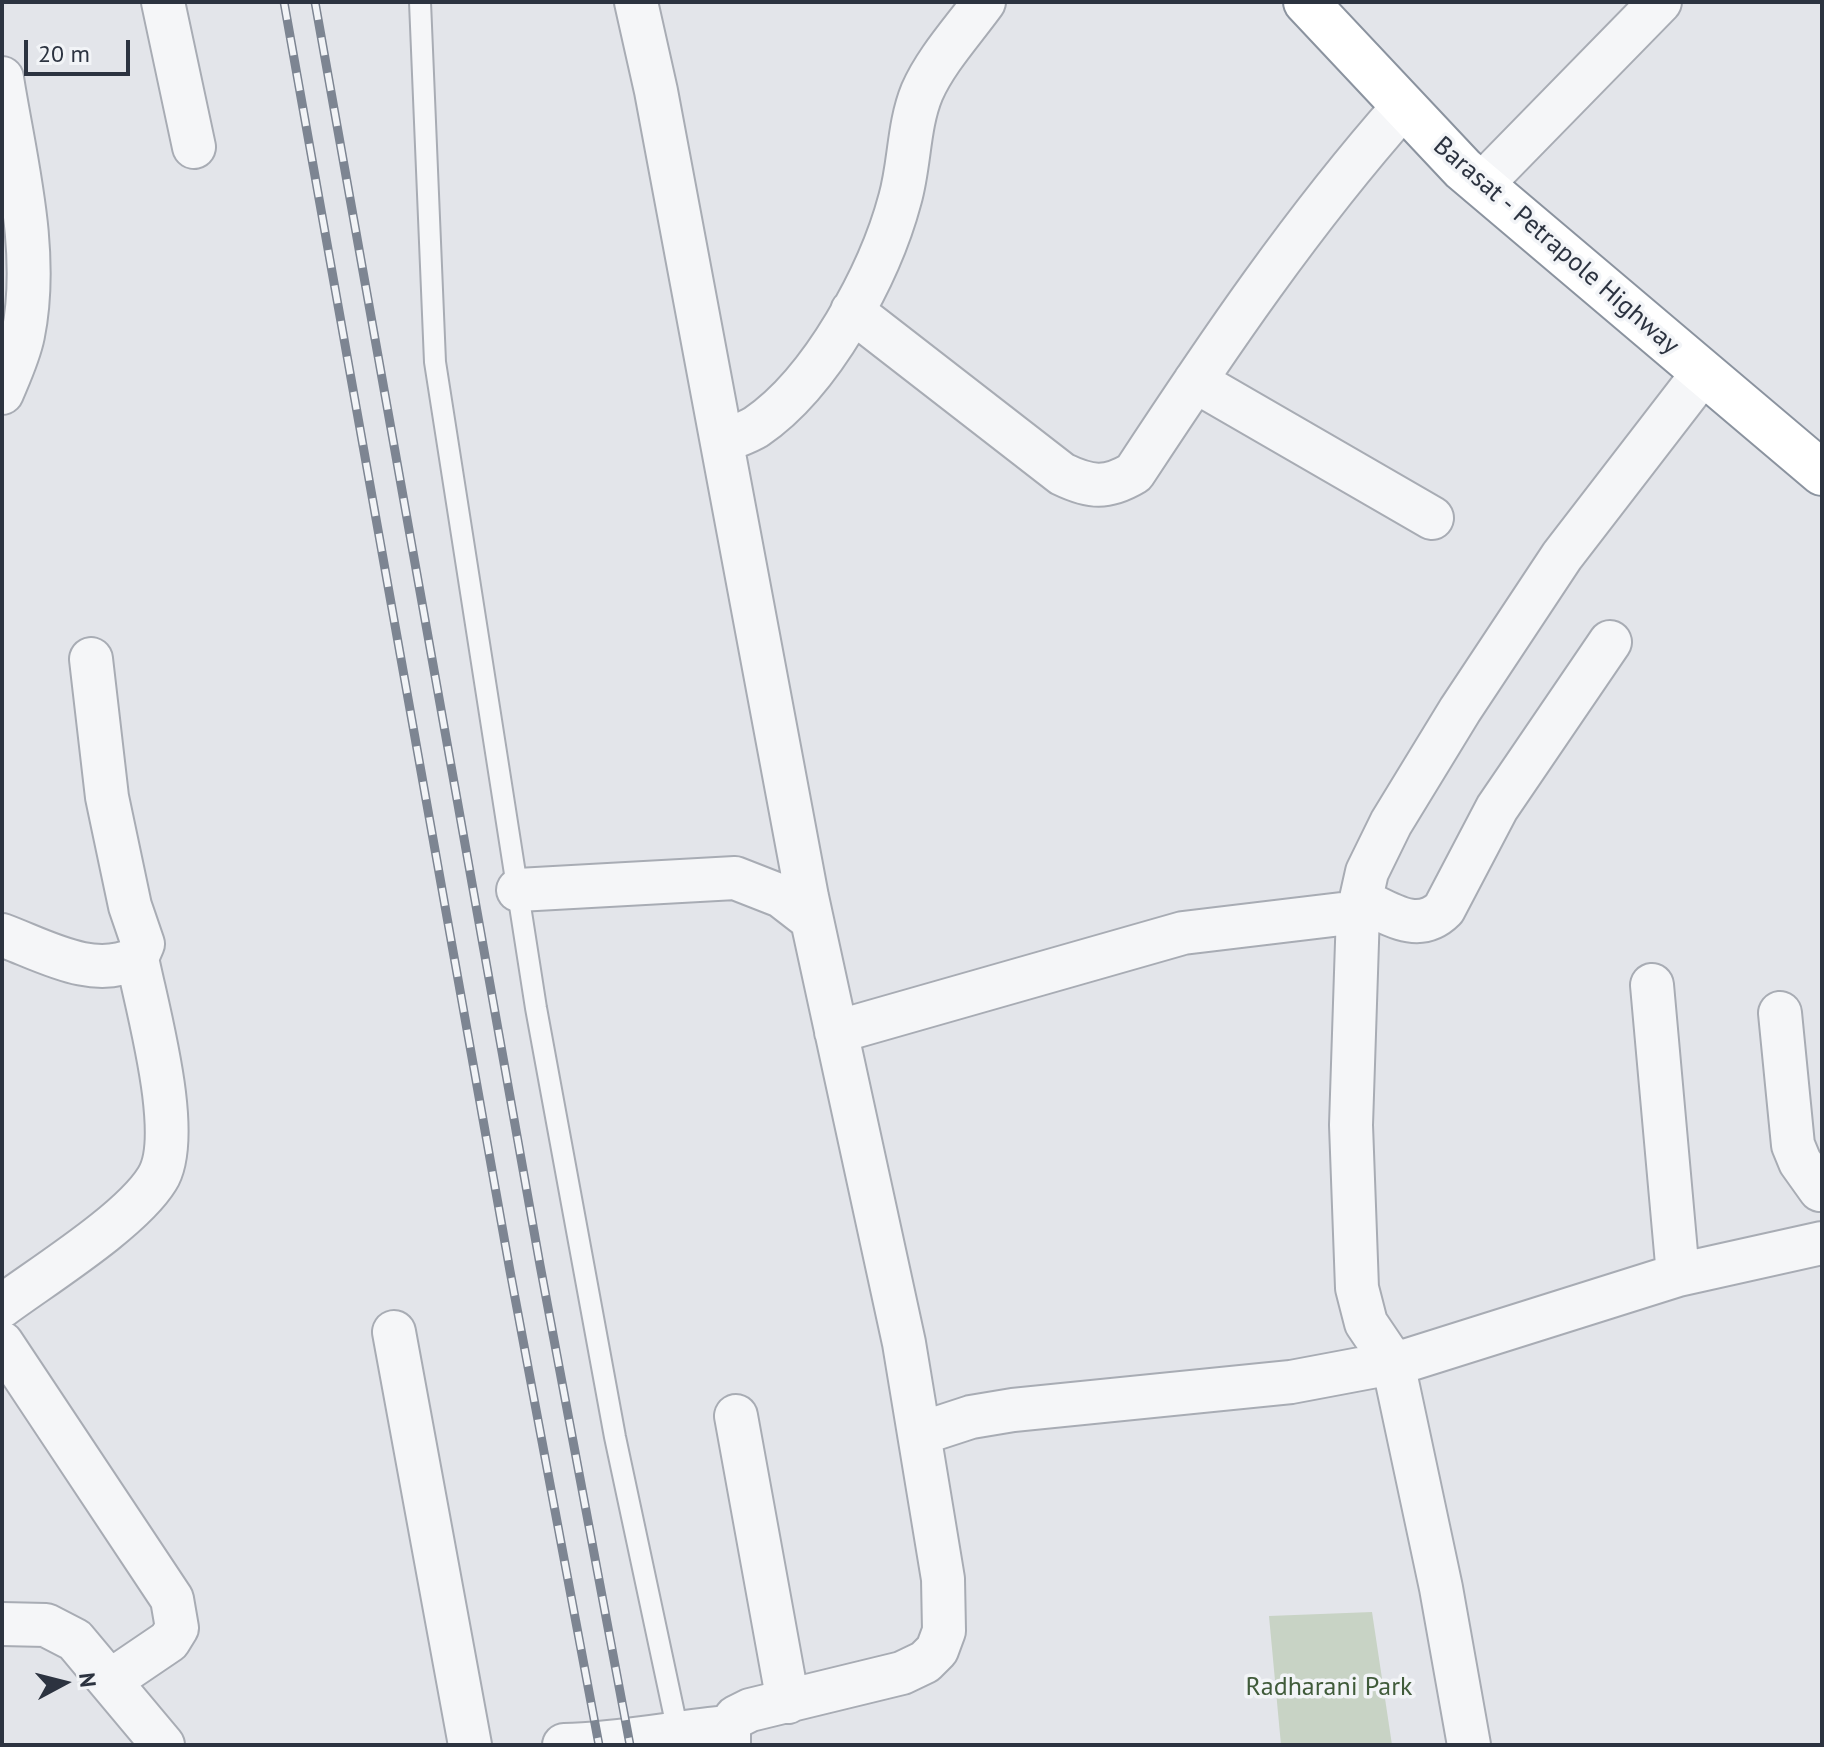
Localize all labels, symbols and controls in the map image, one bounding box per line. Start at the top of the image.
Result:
scale bar [28,24,134,74]
text: 20 m [38,38,90,69]
street label: Barasat - Petrapole Highway [1427,131,1685,361]
north arrow [24,1643,104,1723]
text: N [73,1671,103,1689]
park label: Radharani Park [1246,1672,1412,1704]

